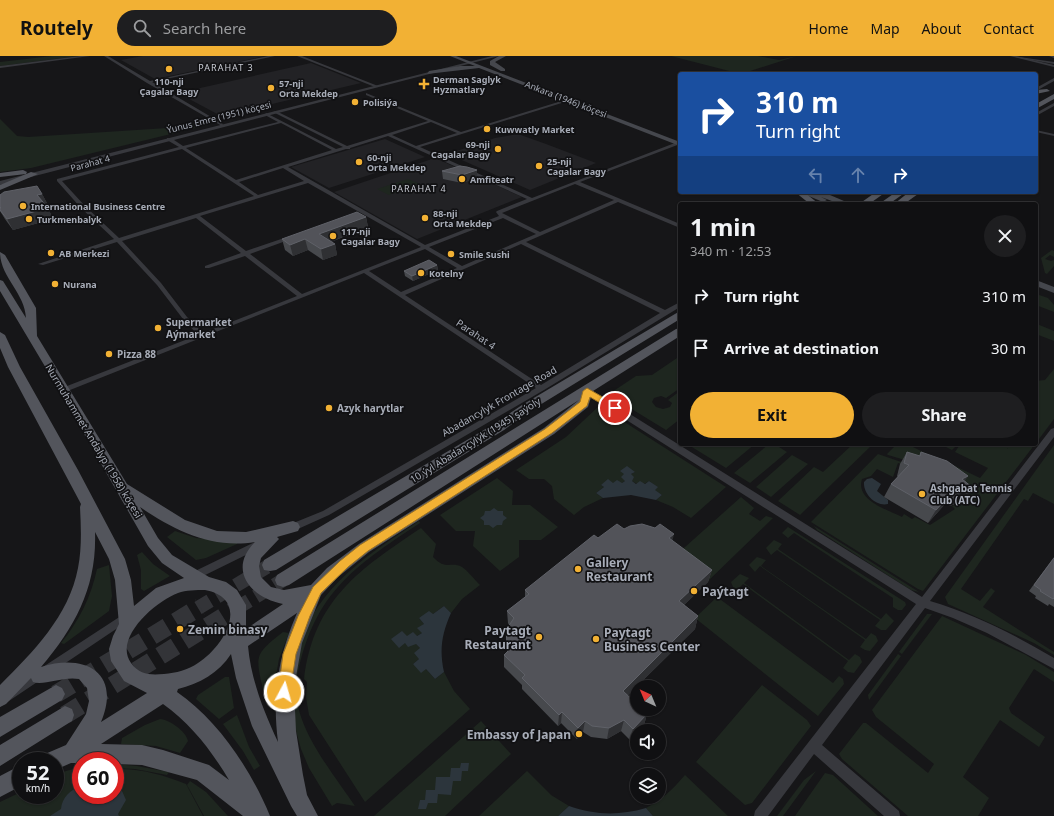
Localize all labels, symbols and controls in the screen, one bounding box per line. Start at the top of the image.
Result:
search box [117,10,397,46]
text: Routely [20,15,93,41]
icon: search [131,17,153,39]
text: Search here [163,18,246,38]
text: Home [809,19,848,38]
text: Map [870,19,900,38]
text: About [922,19,961,38]
text: Contact [983,19,1034,38]
district label: PARAHAT 3 [198,61,254,74]
marker: 110-nji Çagalar Bagy [164,64,174,74]
place label: Derman Saglyk Hyzmatlary [433,73,501,96]
place label: 110-nji Çagalar Bagy [140,75,199,98]
place label: 57-nji Orta Mekdep [279,77,338,100]
street label: Ankara (1946) köçesi [523,77,609,121]
marker: Derman Saglyk Hyzmatlary [418,78,430,90]
marker: 57-nji Orta Mekdep [266,83,276,93]
text: 310 m [756,83,839,121]
icon: right [690,88,742,140]
place label: Polisiýa [363,96,397,109]
marker: Polisiýa [350,97,360,107]
street label: Ýunus Emre (1951) köçesi [165,98,273,136]
text: Turn right [756,119,840,143]
place label: Kuwwatly Market [495,123,575,136]
marker: Kuwwatly Market [482,124,492,134]
place label: 69-nji Cagalar Bagy [431,138,491,161]
marker: 69-nji Cagalar Bagy [493,144,503,154]
street label: Parahat 4 [69,151,111,175]
place label: 60-nji Orta Mekdep [367,151,426,174]
place label: 25-nji Cagalar Bagy [547,155,607,178]
marker: 60-nji Orta Mekdep [354,157,364,167]
marker: 25-nji Cagalar Bagy [534,161,544,171]
icon: left [805,164,827,186]
icon: ahead [847,164,869,186]
icon: right [889,164,911,186]
place label: Amfiteatr [470,173,514,186]
marker: Amfiteatr [457,174,467,184]
district label: PARAHAT 4 [391,182,447,195]
place label: International Business Centre [31,200,165,213]
marker: International Business Centre [18,201,28,211]
place label: 88-nji Orta Mekdep [433,207,492,230]
text: 1 min [690,210,756,243]
place label: Turkmenbalyk [37,213,102,226]
marker: 88-nji Orta Mekdep [420,213,430,223]
marker: Turkmenbalyk [24,214,34,224]
button: close [984,215,1026,257]
place label: 117-nji Cagalar Bagy [341,225,401,248]
marker: 117-nji Cagalar Bagy [328,231,338,241]
text: 340 m · 12:53 [690,242,771,260]
place label: AB Merkezi [59,247,110,260]
marker: AB Merkezi [46,248,56,258]
place label: Smile Sushi [459,248,510,261]
marker: Smile Sushi [446,249,456,259]
place label: Kotelny [429,267,464,280]
marker: Kotelny [416,268,426,278]
place label: Nurana [63,278,97,291]
marker: Nurana [50,279,60,289]
icon: right [690,285,712,307]
text: Turn right [724,286,799,306]
text: 310 m [982,286,1026,306]
place label: Supermarket Aýmarket [166,315,232,341]
street label: Parahat 4 [453,316,499,353]
marker: Supermarket Aýmarket [153,323,163,333]
icon: arrive [690,337,712,359]
text: Arrive at destination [724,338,879,358]
text: 30 m [991,338,1026,358]
place label: Pizza 88 [117,347,156,361]
marker: Pizza 88 [104,349,114,359]
street label: Nurmuhammet Andalyp (1958) köçesi [42,361,146,521]
street label: Abadancylyk Frontage Road [439,362,559,440]
pin [598,391,632,425]
button: Exit [690,392,854,438]
button: Share [862,392,1026,438]
street label: 10 ýyl Abadançylyk (1945) şaýoly [407,393,544,486]
icon: arrive [604,397,626,419]
place label: Azyk harytlar [337,401,404,415]
marker: Azyk harytlar [324,403,334,413]
place label: Ashgabat Tennis Club (ATC) [930,481,1012,507]
marker: Ashgabat Tennis Club (ATC) [917,489,927,499]
place label: Gallery Restaurant [586,554,653,585]
marker: Gallery Restaurant [573,564,583,574]
place label: Paýtagt [702,583,749,600]
marker: Paýtagt [689,586,699,596]
place label: Zemin binasy [188,621,268,638]
place label: Paytagt Restaurant [464,622,531,653]
marker: Zemin binasy [175,624,185,634]
place label: Paytagt Business Center [604,624,701,655]
marker: Paytagt Restaurant [534,632,544,642]
marker: Paytagt Business Center [591,634,601,644]
position arrow [263,671,305,713]
north arrow [630,680,666,716]
map controls [630,680,666,804]
button: sound [630,724,666,760]
place label: Embassy of Japan [467,726,571,743]
marker: Embassy of Japan [574,729,584,739]
speed limit sign: 60 [72,752,124,804]
text: 52 [27,759,49,786]
button: layers [630,768,666,804]
text: km/h [26,781,50,795]

